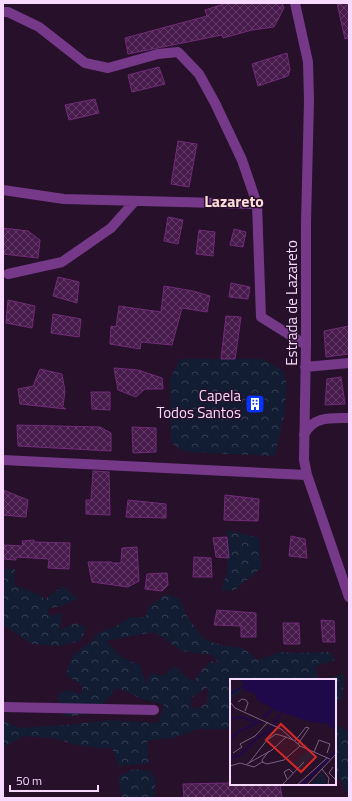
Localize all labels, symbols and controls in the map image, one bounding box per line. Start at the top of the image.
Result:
district label: Lazareto [204,189,264,213]
street label: Estrada de Lazareto [280,240,303,366]
place label: Capela Todos Santos [157,384,241,424]
building icon: Capela Todos Santos [244,393,266,415]
inset map [230,679,336,785]
scale bar [10,767,98,793]
text: 50 m [16,771,42,790]

